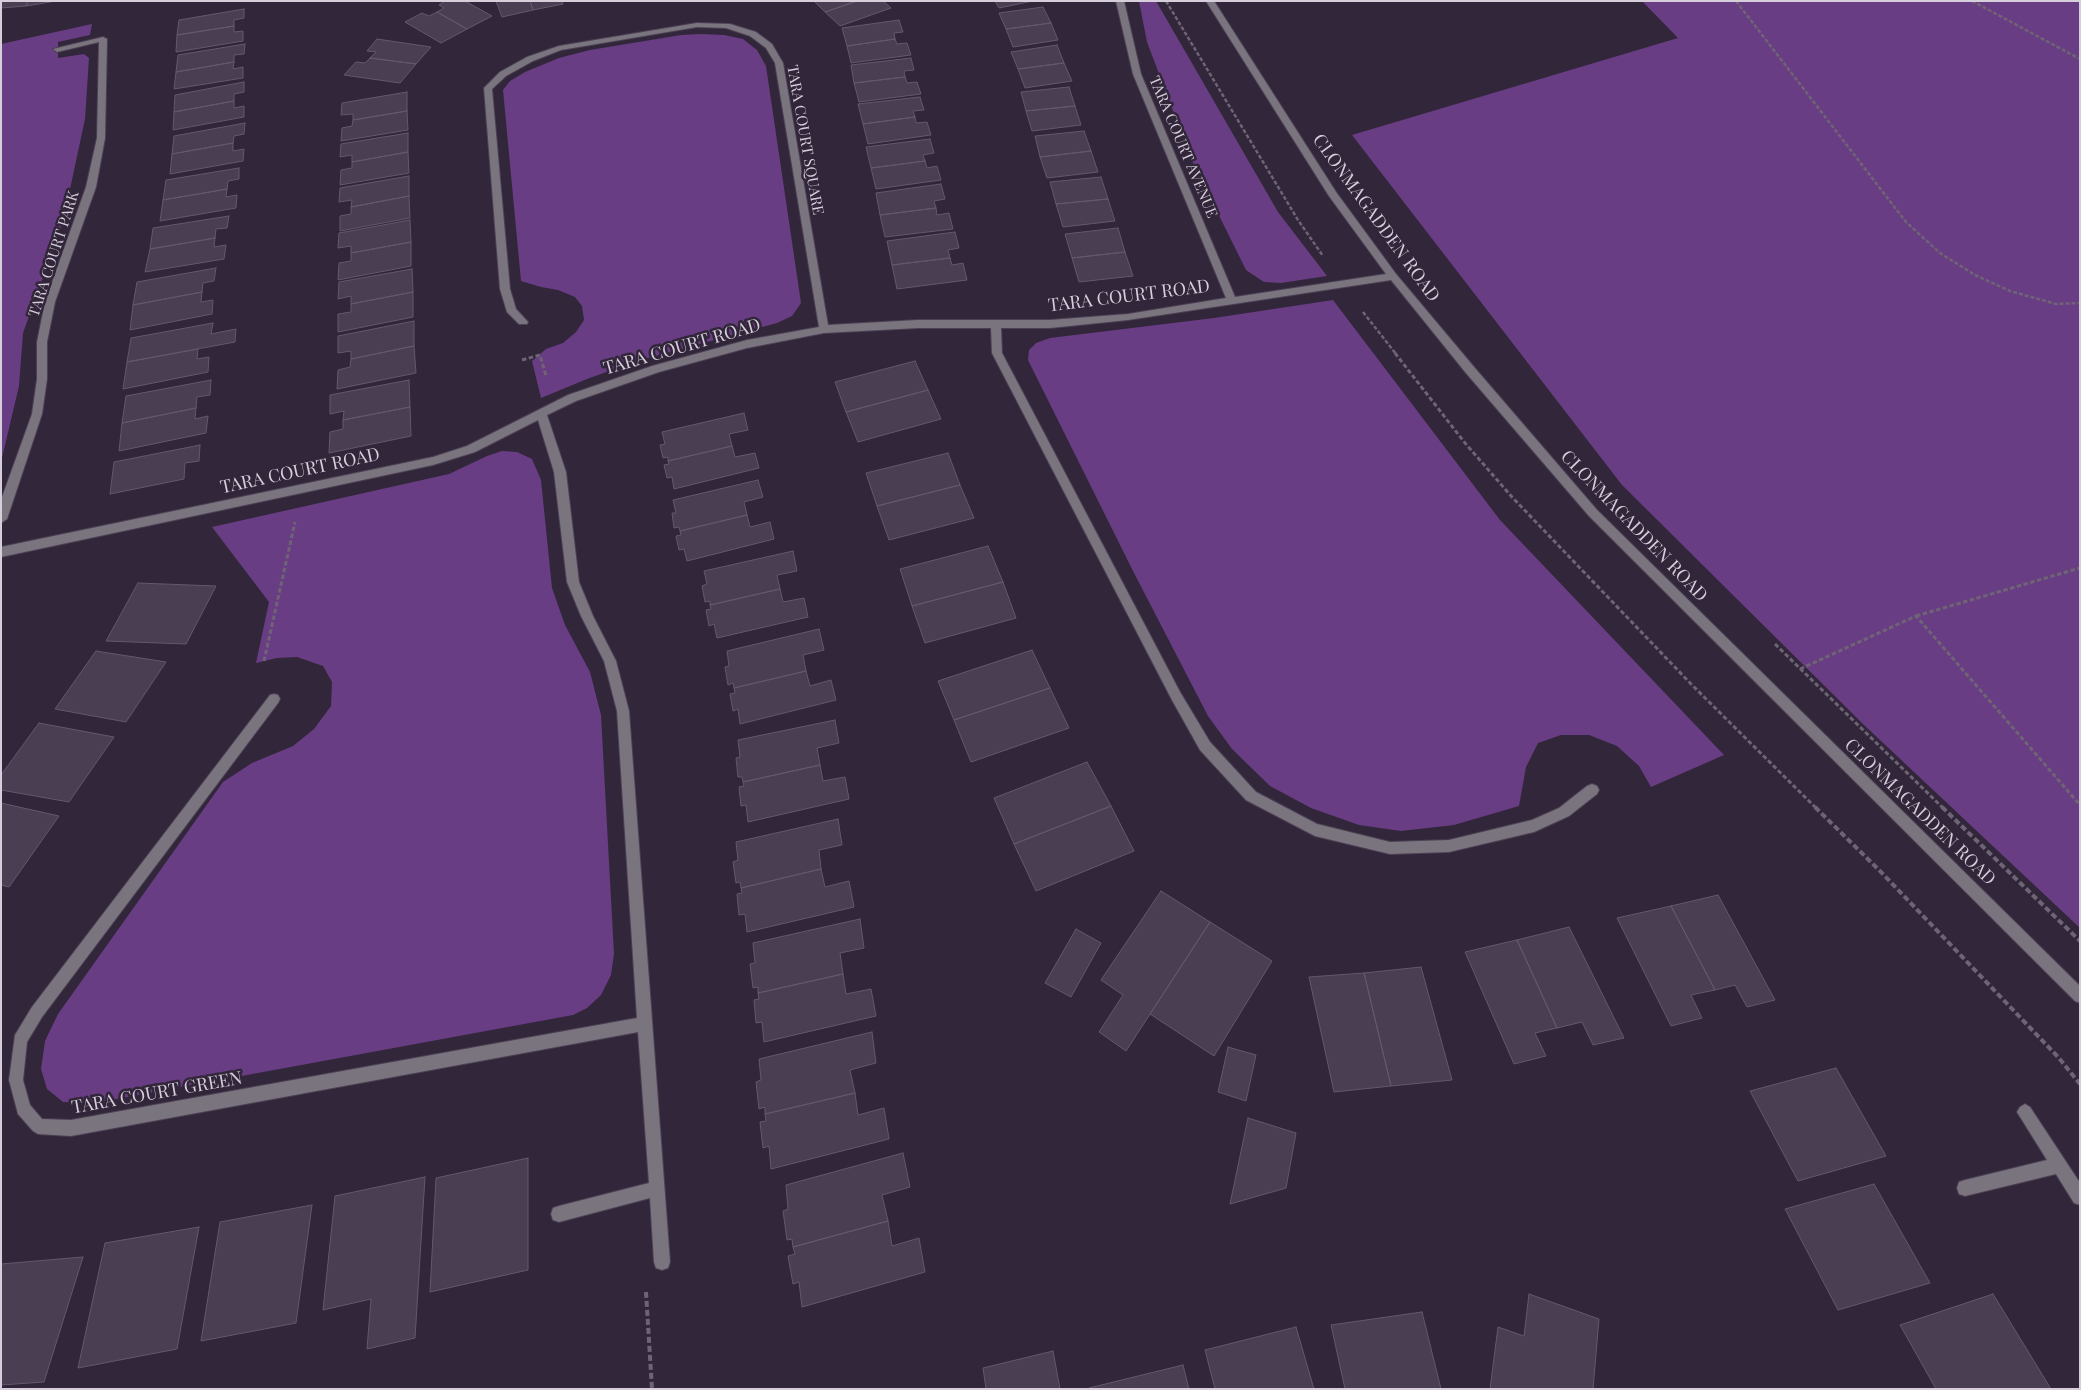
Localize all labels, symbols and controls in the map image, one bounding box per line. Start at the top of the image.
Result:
street label: TARA COURT SQUARE [783,64,827,216]
street label: TARA COURT AVENUE [1145,73,1221,221]
street label: CLONMAGADDEN ROAD [1308,130,1444,306]
street label: TARA COURT PARK [25,189,83,319]
street label: TARA COURT ROAD [1047,275,1211,317]
street label: TARA COURT ROAD [601,314,763,380]
street label: TARA COURT ROAD [218,444,382,498]
street label: CLONMAGADDEN ROAD [1556,446,1712,606]
street label: CLONMAGADDEN ROAD [1840,734,2000,890]
street label: TARA COURT GREEN [70,1067,244,1119]

